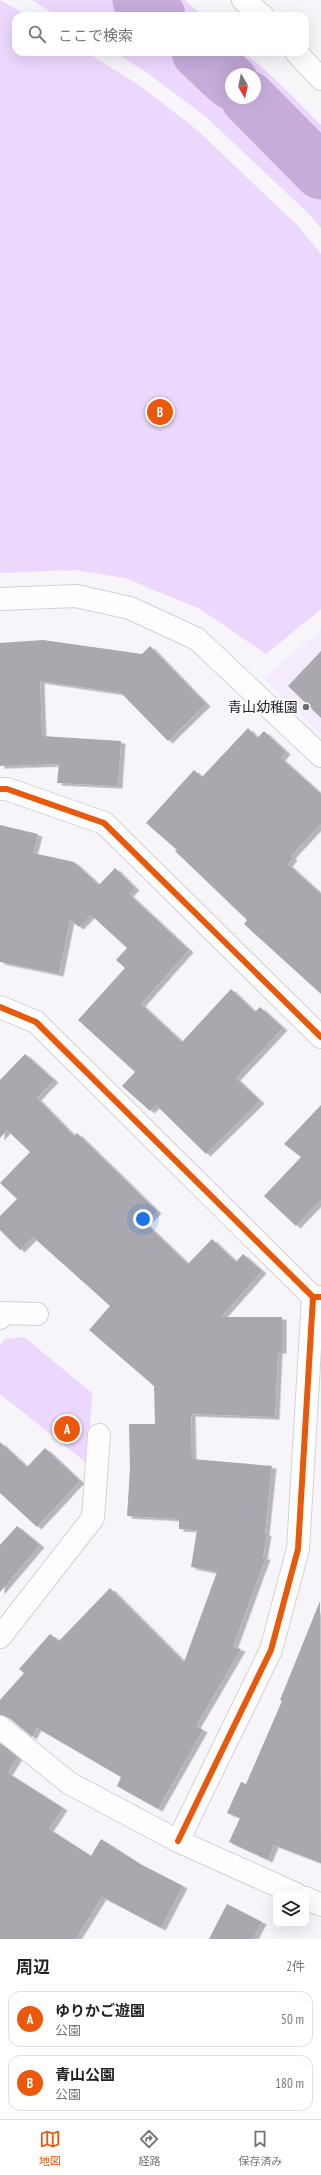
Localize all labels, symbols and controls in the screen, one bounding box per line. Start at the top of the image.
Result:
search box [12,12,309,56]
icon: search [26,23,48,45]
text: ここで検索 [58,26,133,45]
north arrow [225,68,261,104]
pin: B [147,397,173,427]
place label: 青山幼稚園 [228,698,298,716]
marker: 青山幼稚園 [301,702,311,712]
your location [133,1209,153,1229]
pin: A [54,1414,80,1444]
map controls [273,1891,309,1927]
button: layers [273,1891,309,1927]
text: 周辺 [16,1956,50,1978]
text: 2件 [286,1958,305,1975]
text: ゆりかご遊園 [55,2001,145,2020]
text: A [27,2011,33,2028]
text: 50 m [281,2011,304,2028]
text: 公園 [55,2022,81,2039]
text: 青山公園 [55,2065,115,2084]
text: B [27,2075,33,2092]
text: 180 m [275,2075,304,2092]
text: 公園 [55,2086,81,2103]
tab: 地図 [39,2128,61,2168]
tab: 経路 [138,2128,160,2168]
tab: 保存済み [238,2128,282,2168]

